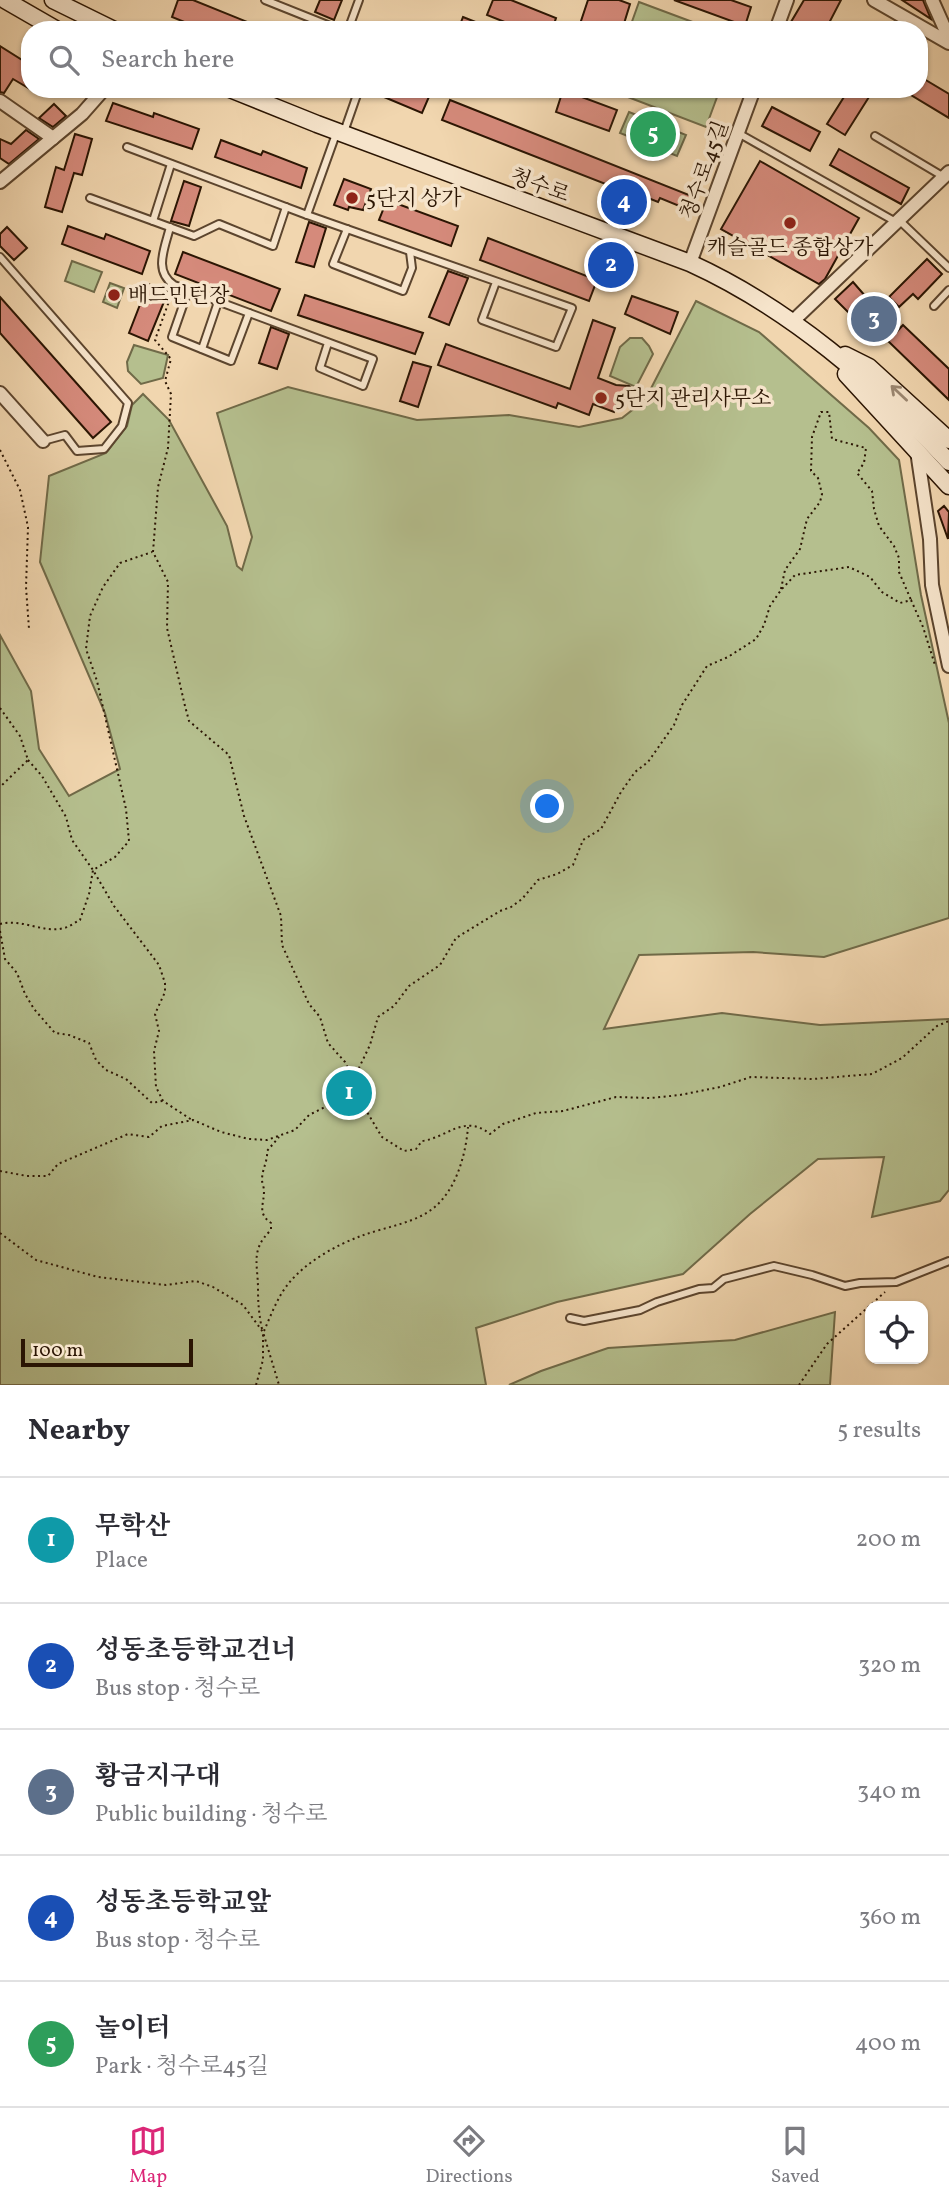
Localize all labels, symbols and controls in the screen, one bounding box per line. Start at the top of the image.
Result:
search box [21,21,928,98]
icon: search [45,41,83,79]
text: Search here [101,42,234,78]
pin: 5 [630,108,676,160]
street label: 청수로45길 [674,117,737,224]
street label: 청수로 [506,162,573,210]
pin: 4 [601,176,647,228]
place label: 5단지 상가 [366,185,462,214]
marker: 5단지 상가 [344,190,360,206]
marker: 캐슬골드 종합상가 [782,215,798,231]
place label: 캐슬골드 종합상가 [707,234,874,263]
pin: 2 [588,239,634,291]
place label: 배드민턴장 [128,282,230,311]
marker: 배드민턴장 [106,287,122,303]
pin: 3 [851,293,897,345]
place label: 5단지 관리사무소 [615,385,771,414]
one-way arrow [891,385,908,402]
marker: 5단지 관리사무소 [593,390,609,406]
your location [530,789,564,823]
pin: 1 [326,1067,372,1119]
map controls [865,1301,928,1364]
button: locate [865,1301,928,1364]
scale bar [21,1336,192,1368]
text: 100 m [32,1338,83,1364]
text: Nearby [28,1410,130,1452]
text: 5 results [837,1415,921,1447]
text: 무학산 [95,1509,170,1545]
text: 1 [46,1524,56,1556]
text: 200 m [856,1524,921,1556]
text: Place [95,1545,148,1577]
text: 성동초등학교건너 [95,1633,296,1669]
text: 2 [45,1650,57,1682]
text: 320 m [858,1650,921,1682]
text: Bus stop · 청수로 [95,1673,260,1705]
text: 황금지구대 [95,1759,221,1795]
text: 3 [45,1776,57,1808]
text: 340 m [857,1776,921,1808]
text: Public building · 청수로 [95,1799,327,1831]
text: 성동초등학교앞 [95,1885,271,1921]
text: 4 [44,1902,58,1934]
text: 360 m [859,1902,921,1934]
text: Bus stop · 청수로 [95,1925,260,1957]
text: 놀이터 [95,2011,170,2047]
text: 5 [45,2028,57,2060]
text: 400 m [855,2028,921,2060]
text: Park · 청수로45길 [95,2051,269,2083]
tab: Map [129,2122,167,2190]
tab: Directions [426,2122,513,2190]
tab: Saved [771,2122,820,2190]

